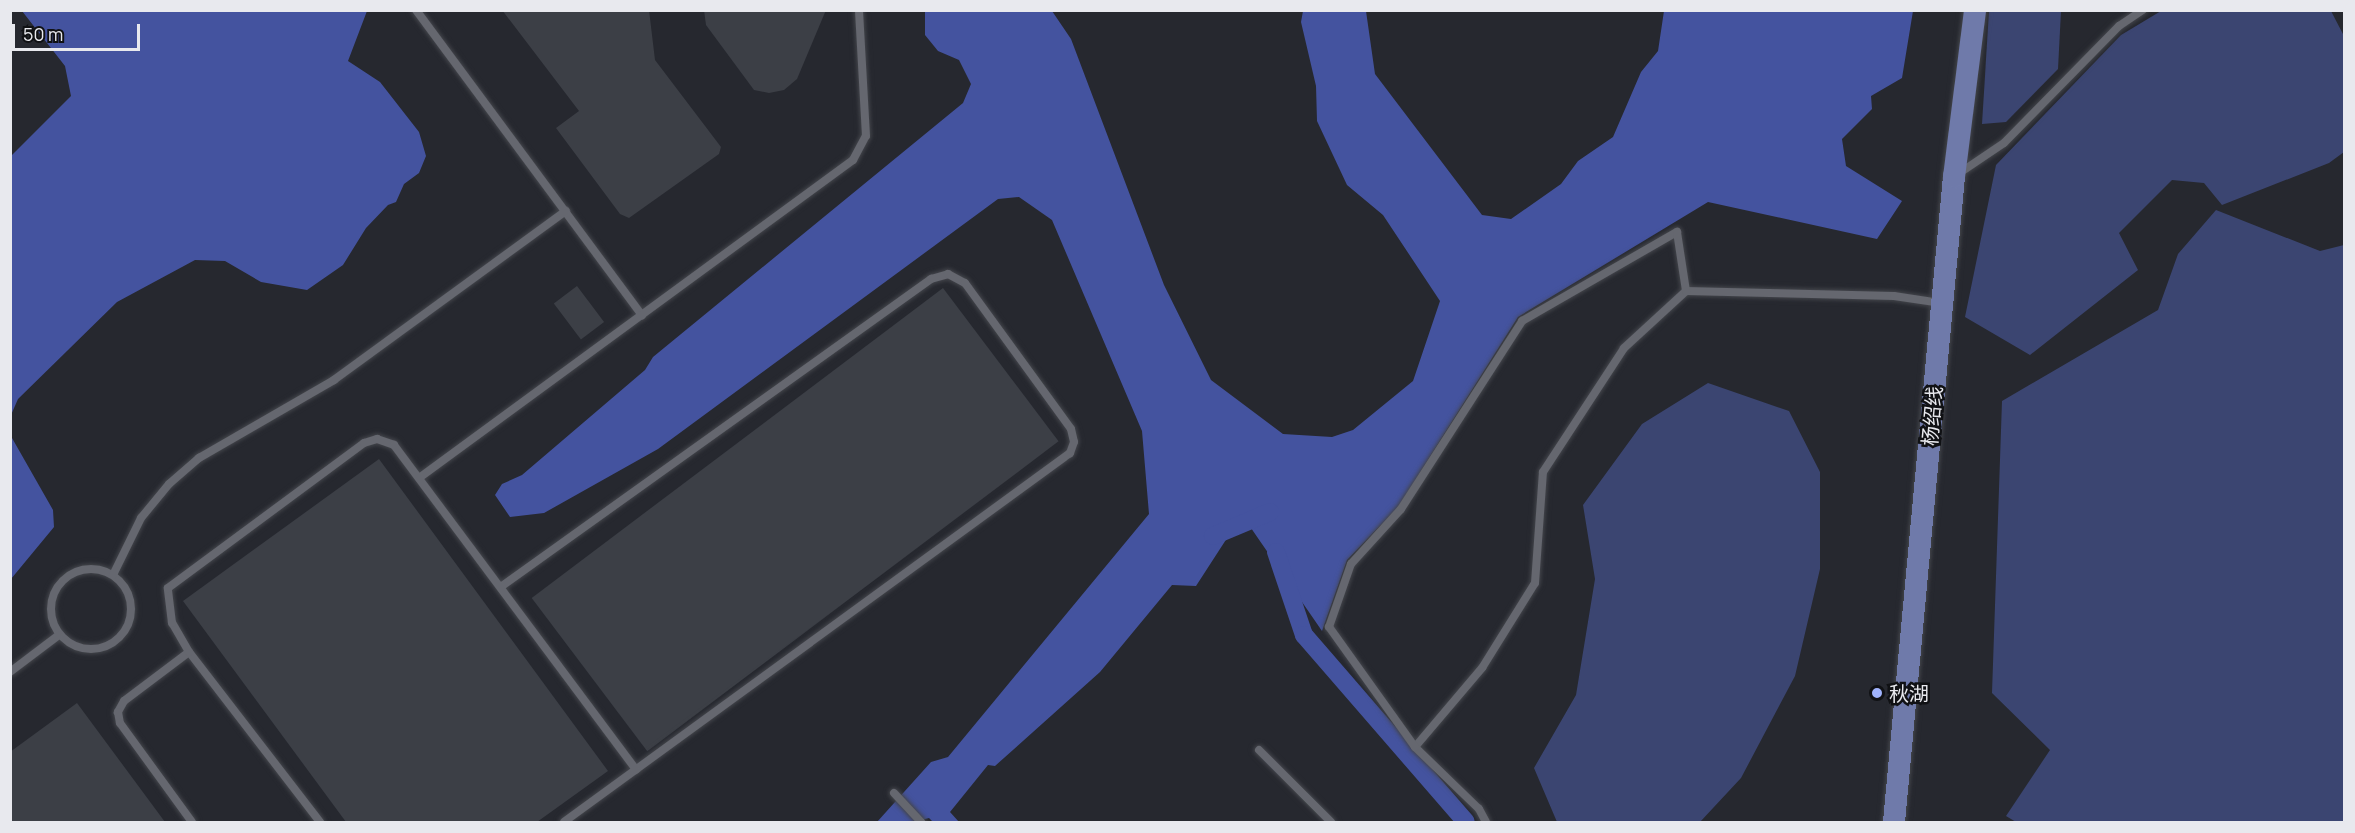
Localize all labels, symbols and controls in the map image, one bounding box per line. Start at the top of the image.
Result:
scale bar [15,12,142,50]
text: 50 m [23,22,63,46]
street label: 杨绍线 [1917,385,1947,447]
place label: 秋湖 [1889,681,1929,705]
marker: 秋湖 [1870,686,1884,700]

